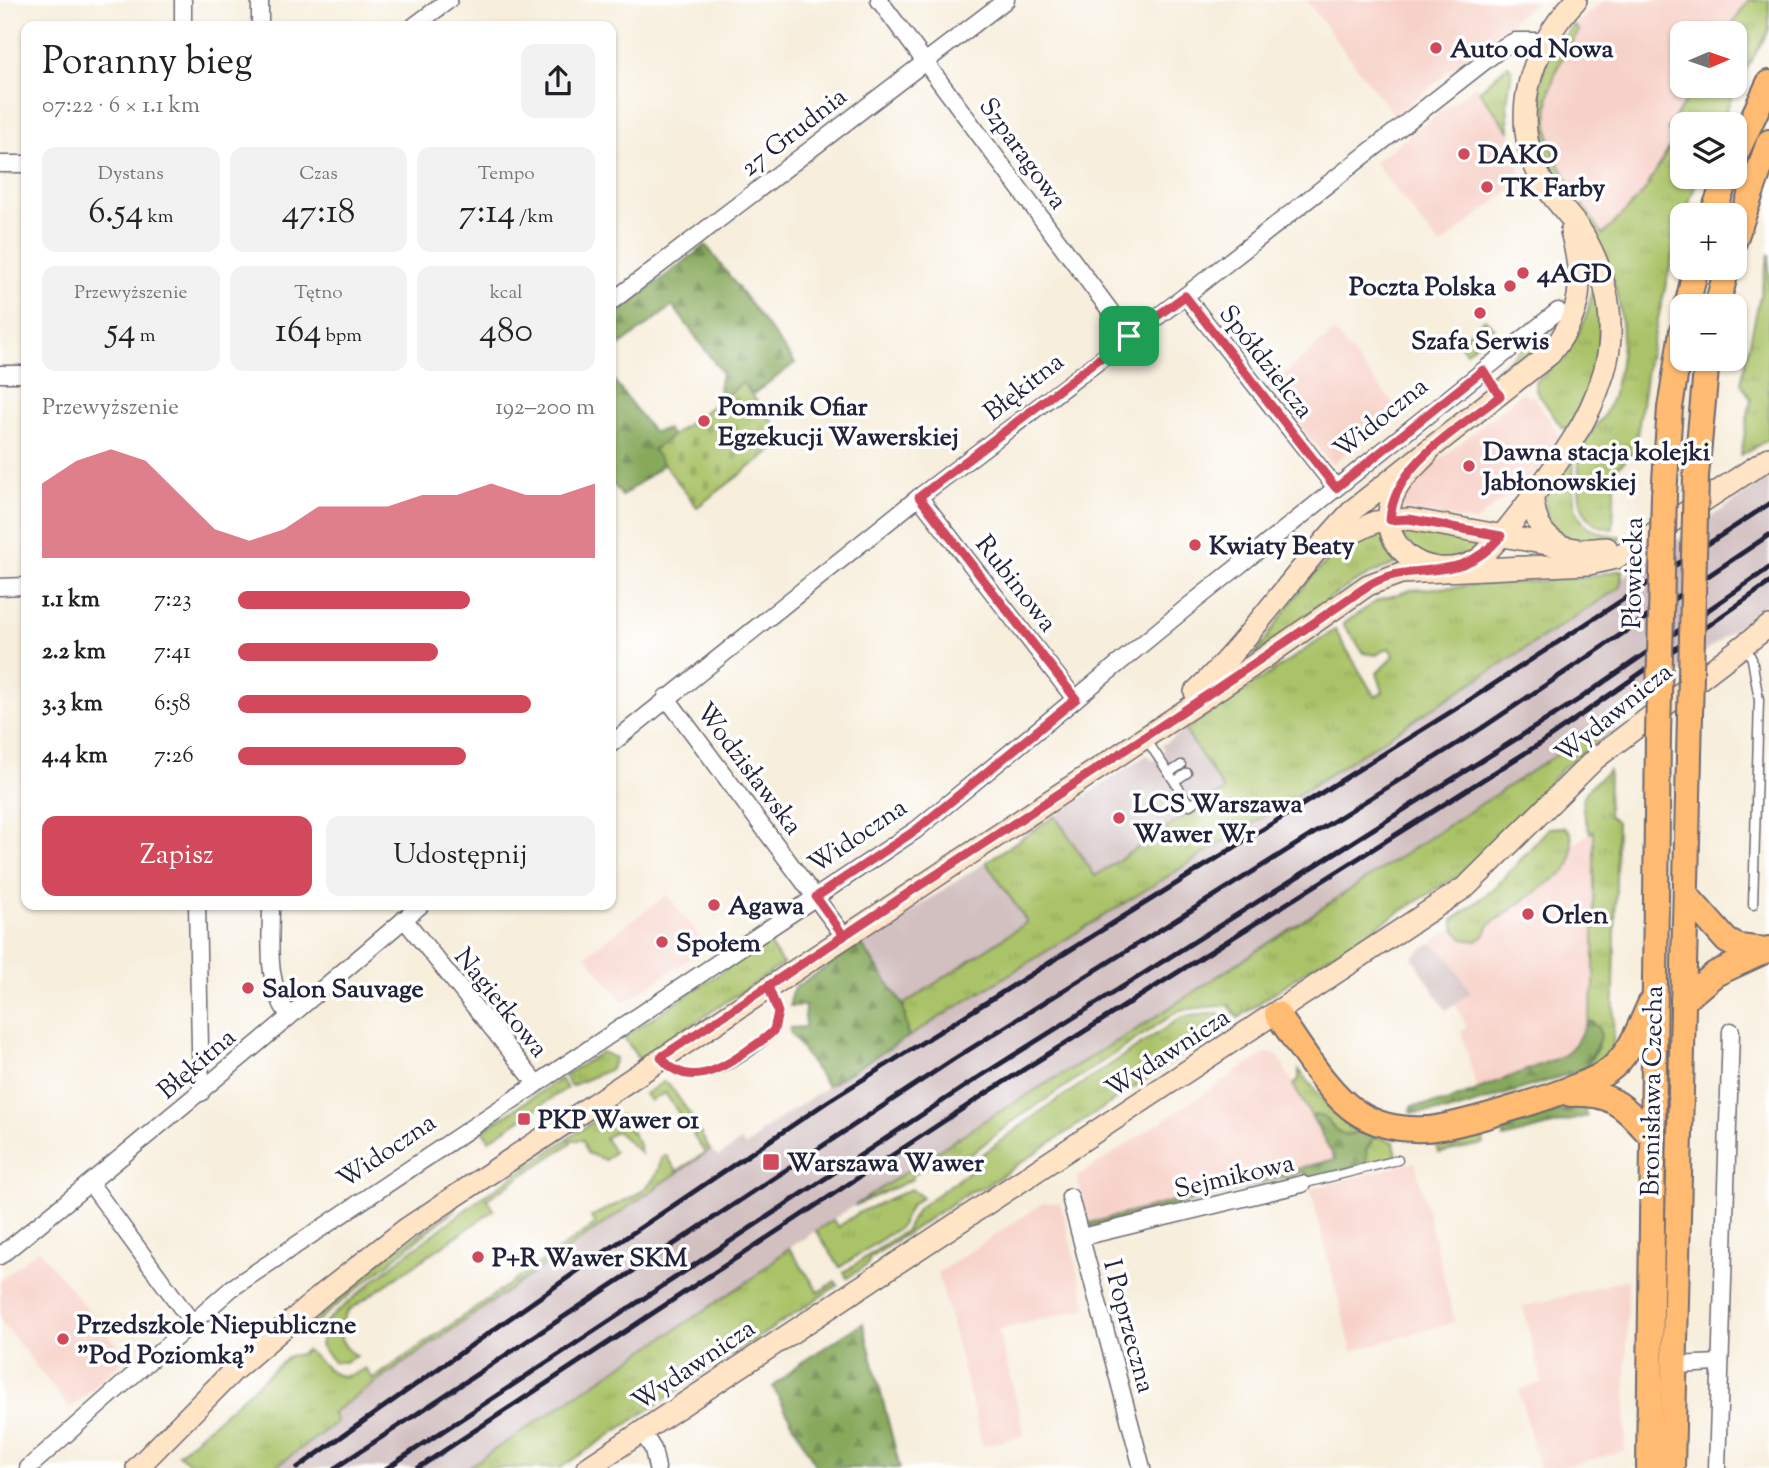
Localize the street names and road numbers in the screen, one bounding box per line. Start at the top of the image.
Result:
street label: 27 Grudnia [733,80,856,186]
street label: Szparagowa [969,91,1075,218]
street label: Spółdzielcza [1209,298,1321,427]
street label: Błękitna [976,345,1073,431]
street label: Widoczna [1326,369,1437,469]
street label: Płowiecka [1615,517,1654,629]
street label: Rubinowa [965,528,1065,641]
street label: Wydawnicza [1548,655,1681,773]
street label: Wodzisławska [686,696,810,843]
street label: Widoczna [802,790,915,884]
street label: Nagietkowa [444,941,556,1066]
street label: Bronisława Czecha [1633,985,1674,1197]
street label: Wydawnicza [1099,1000,1238,1108]
street label: Błękitna [150,1020,245,1109]
street label: Widoczna [331,1105,444,1199]
street label: Sejmikowa [1171,1146,1298,1209]
street label: I Poprzeczna [1092,1256,1163,1397]
street label: Wydawnicza [625,1311,764,1421]

